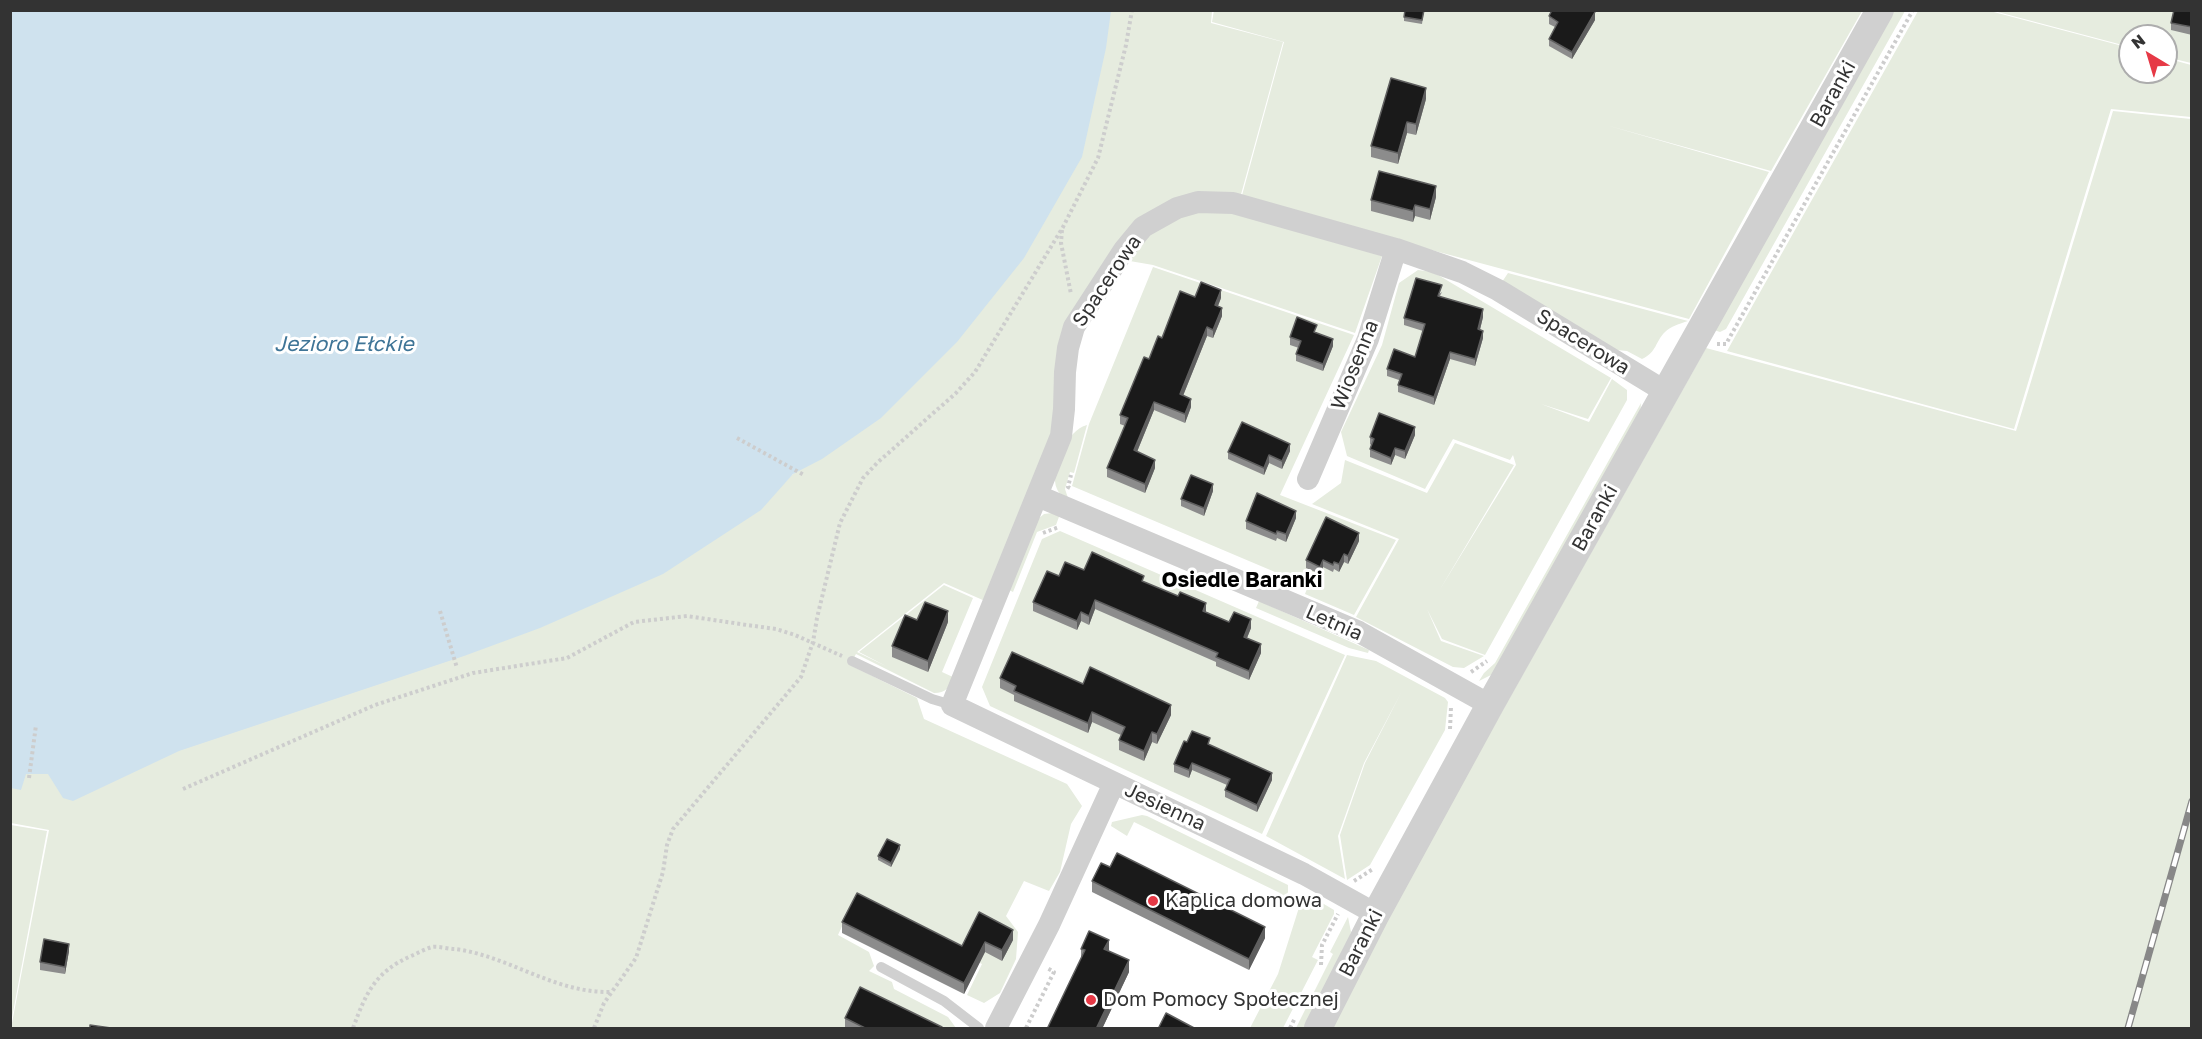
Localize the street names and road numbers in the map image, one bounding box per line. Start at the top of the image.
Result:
street label: Baranki [1805,56,1861,132]
street label: Spacerowa [1068,231,1146,331]
street label: Spacerowa [1532,304,1634,380]
street label: Wiosenna [1326,317,1384,413]
street label: Baranki [1567,480,1623,556]
street label: Letnia [1302,600,1366,646]
street label: Jesienna [1121,778,1209,836]
street label: Baranki [1334,905,1388,981]

